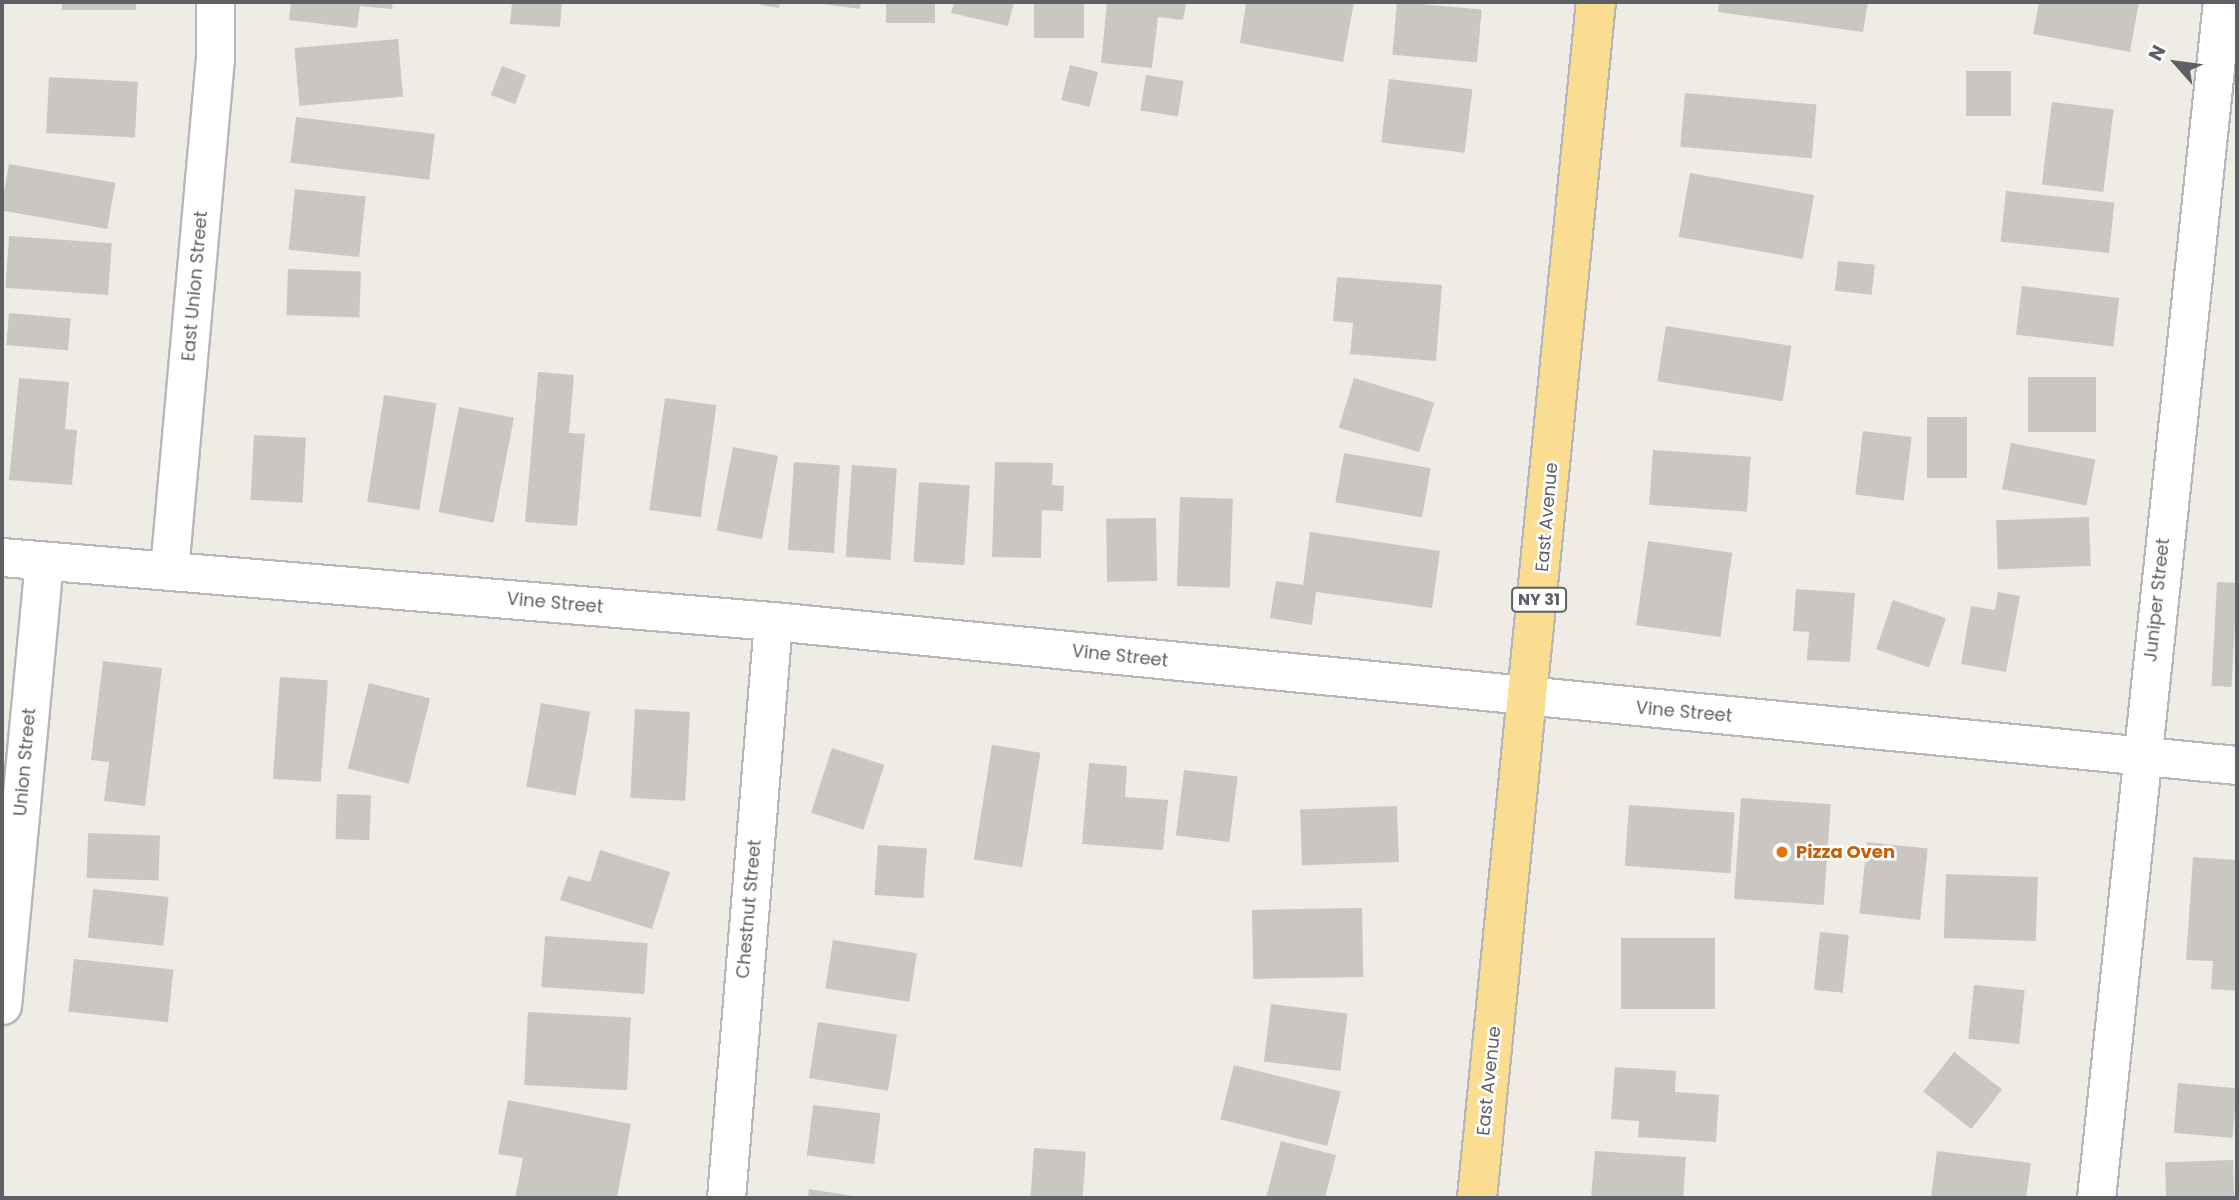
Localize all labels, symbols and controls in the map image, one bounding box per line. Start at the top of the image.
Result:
north arrow [2141,28,2211,98]
text: N [2142,40,2172,66]
street label: East Union Street [178,210,212,362]
street label: East Avenue [1531,461,1563,573]
street label: Juniper Street [2140,537,2174,663]
road number: NY 31 [1511,587,1567,612]
street label: Vine Street [506,588,604,618]
street label: Vine Street [1071,640,1169,672]
street label: Vine Street [1635,697,1733,727]
street label: Union Street [10,707,40,817]
street label: Chestnut Street [732,839,766,979]
place label: Pizza Oven [1796,841,1895,863]
marker: Pizza Oven [1774,844,1790,860]
street label: East Avenue [1473,1025,1505,1137]

